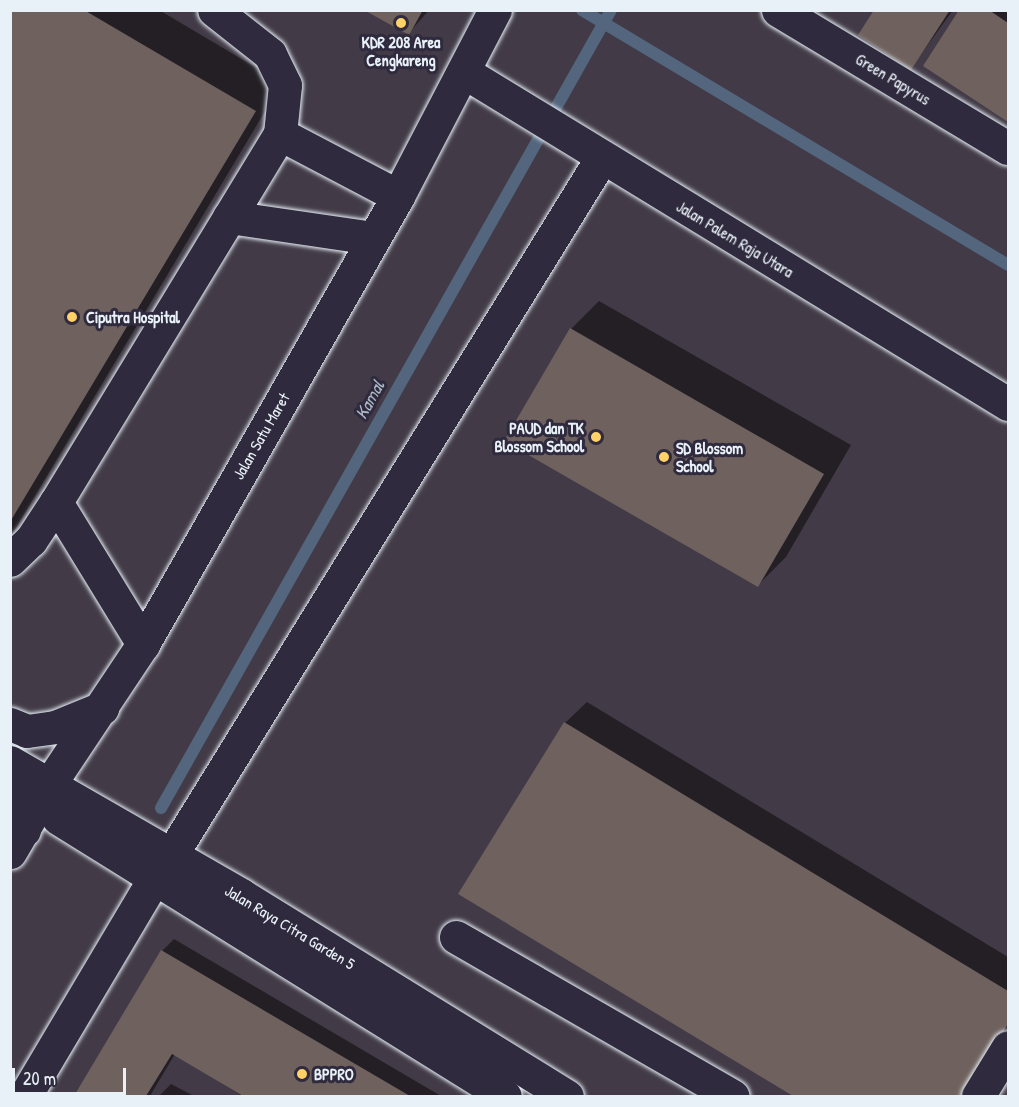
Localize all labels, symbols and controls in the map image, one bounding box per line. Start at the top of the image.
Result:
marker: KDR 208 Area Cengkareng [394,16,408,30]
place label: KDR 208 Area Cengkareng [362,32,440,70]
street label: Green Papyrus [852,49,934,109]
street label: Jalan Palem Raja Utara [673,197,797,281]
place label: Ciputra Hospital [86,307,180,327]
marker: Ciputra Hospital [63,308,81,326]
water label: Kamal [351,377,389,423]
street label: Jalan Satu Maret [229,389,293,483]
place label: PAUD dan TK Blossom School [494,418,584,456]
marker: PAUD dan TK Blossom School [589,430,603,444]
place label: SD Blossom School [676,438,743,476]
marker: SD Blossom School [657,450,671,464]
street label: Jalan Raya Citra Garden 5 [222,881,358,973]
scale bar [15,1056,129,1094]
place label: BPPRO [314,1064,354,1084]
text: 20 m [23,1066,56,1091]
marker: BPPRO [295,1067,309,1081]

